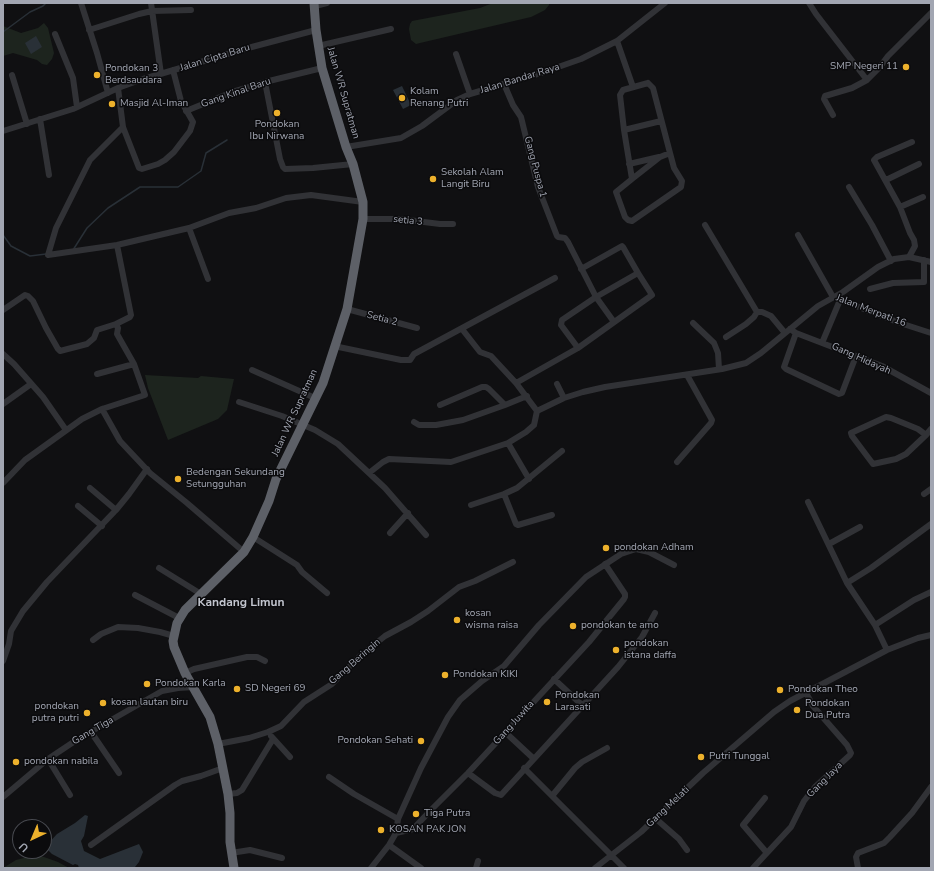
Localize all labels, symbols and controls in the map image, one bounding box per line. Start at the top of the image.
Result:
street label: Jalan Cipta Baru [179,42,251,74]
street label: Jalan WR Supratman [324,46,362,140]
street label: Jalan Bandar Raya [479,61,561,97]
place label: SMP Negeri 11 [830,61,898,73]
marker: SMP Negeri 11 [901,62,911,72]
place label: Pondokan 3 Berdsaudara [105,63,162,86]
marker: Pondokan 3 Berdsaudara [92,70,102,80]
street label: Gang Kinal Baru [200,75,272,111]
place label: Kolam Renang Putri [410,86,468,110]
marker: Kolam Renang Putri [397,93,407,103]
place label: Masjid Al-Iman [120,98,188,110]
marker: Masjid Al-Iman [107,99,117,109]
marker: Pondokan Ibu Nirwana [272,108,282,118]
place label: Pondokan Ibu Nirwana [250,119,304,142]
street label: Gang Puspa 1 [521,135,549,199]
place label: Sekolah Alam Langit Biru [441,167,504,190]
marker: Sekolah Alam Langit Biru [428,174,438,184]
street label: setia 3 [393,213,423,229]
street label: Jalan Merpati 16 [834,292,908,330]
street label: Setia 2 [365,309,399,329]
street label: Gang Hidayah [829,341,893,377]
street label: Jalan WR Supratman [270,368,320,458]
place label: Bedengan Sekundang Setungguhan [186,467,285,490]
marker: Bedengan Sekundang Setungguhan [173,474,183,484]
place label: pondokan Adham [614,542,694,554]
marker: pondokan Adham [601,543,611,553]
district label: Kandang Limun [197,596,285,610]
place label: kosan wisma raisa [465,608,518,632]
marker: kosan wisma raisa [452,615,462,625]
place label: pondokan te amo [581,620,659,632]
marker: pondokan te amo [568,621,578,631]
street label: Gang Beringin [327,636,383,688]
place label: pondokan istana daffa [624,638,676,662]
marker: pondokan istana daffa [611,645,621,655]
place label: Pondokan KIKI [453,669,518,681]
marker: Pondokan KIKI [440,670,450,680]
place label: Pondokan Karla [155,678,226,690]
marker: Pondokan Karla [142,679,152,689]
place label: SD Negeri 69 [245,683,306,695]
marker: SD Negeri 69 [232,684,242,694]
place label: Pondokan Theo [788,684,858,696]
marker: Pondokan Theo [775,685,785,695]
place label: Pondokan Larasati [555,690,600,714]
place label: kosan lautan biru [111,697,188,709]
marker: Pondokan Larasati [542,697,552,707]
marker: kosan lautan biru [98,698,108,708]
place label: Pondokan Dua Putra [805,698,850,722]
street label: Gang Juwita [491,699,537,747]
place label: pondokan putra putri [32,701,79,724]
marker: Pondokan Dua Putra [792,705,802,715]
marker: pondokan putra putri [82,708,92,718]
street label: Gang Tiga [70,714,116,748]
place label: Pondokan Sehati [337,735,413,747]
marker: Pondokan Sehati [416,736,426,746]
place label: Putri Tunggal [709,751,769,763]
marker: Putri Tunggal [696,752,706,762]
place label: pondokan nabila [24,756,98,768]
marker: pondokan nabila [11,757,21,767]
street label: Gang Jaya [805,760,845,800]
street label: Gang Melati [644,784,692,830]
place label: Tiga Putra [424,808,470,820]
marker: Tiga Putra [411,809,421,819]
north arrow [12,819,52,859]
place label: KOSAN PAK JON [389,824,466,836]
marker: KOSAN PAK JON [376,825,386,835]
text: U [16,839,32,855]

